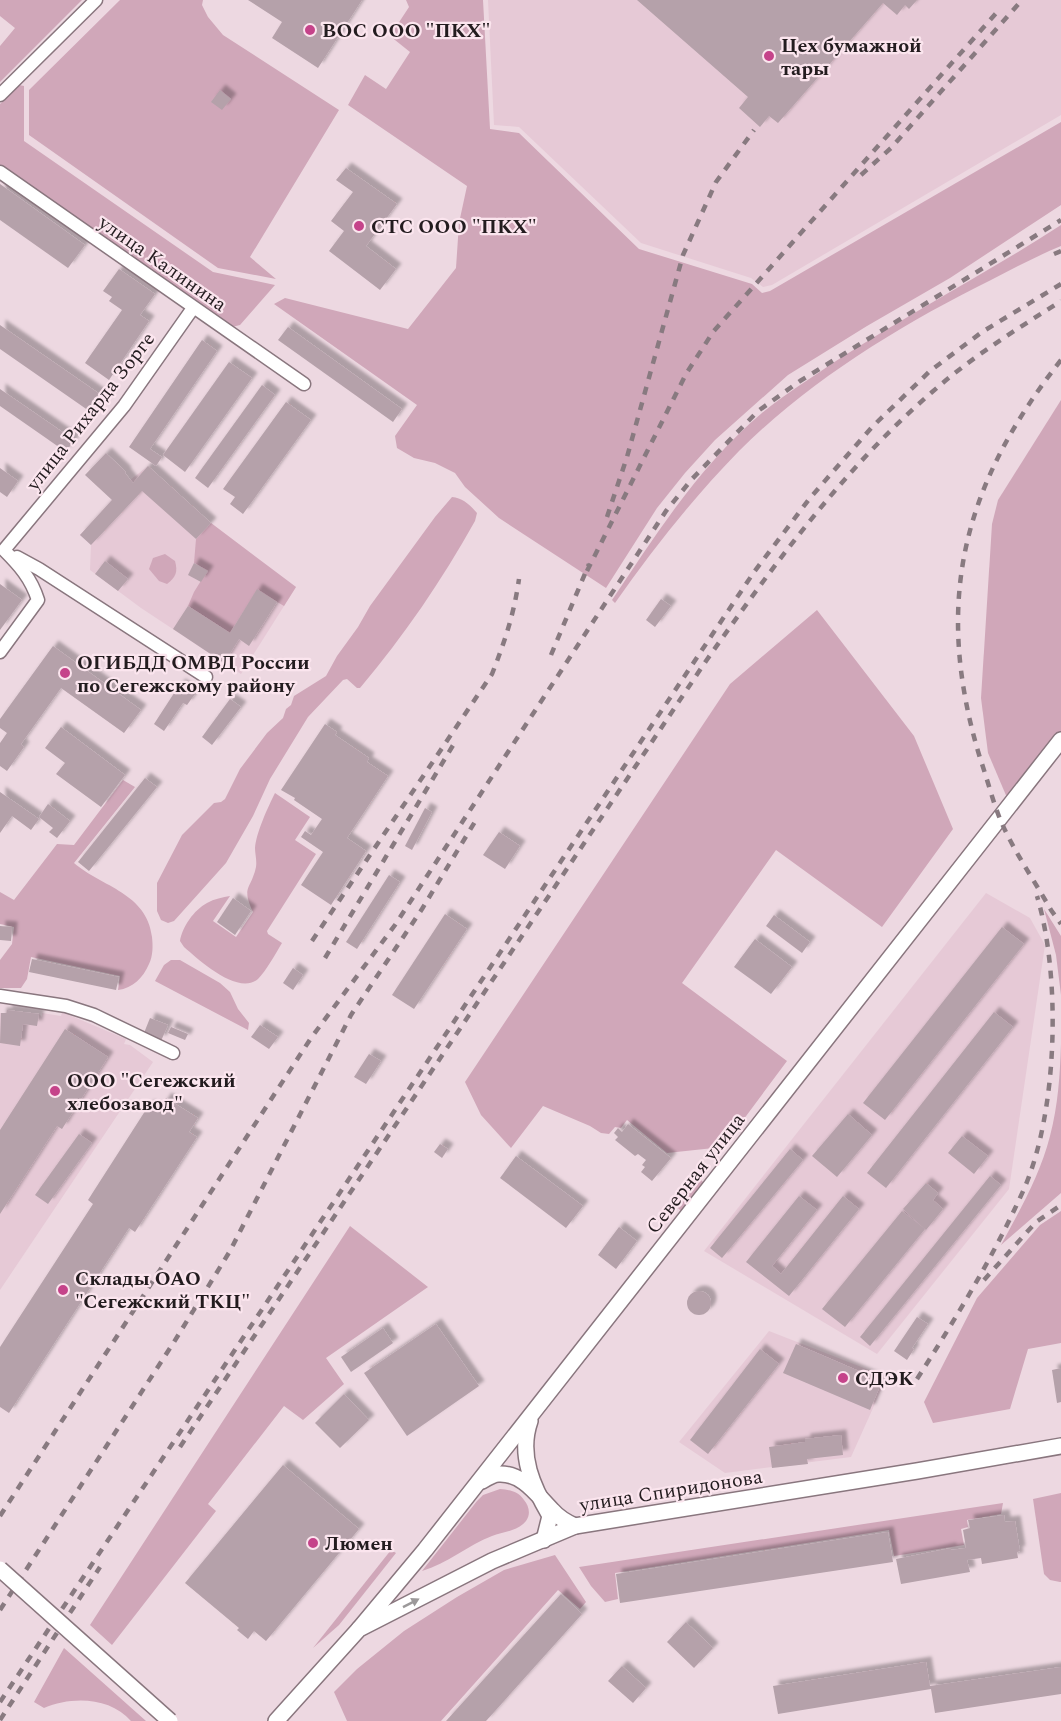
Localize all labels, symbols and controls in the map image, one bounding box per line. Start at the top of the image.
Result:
place label: ВОС ООО "ПКХ" [322,16,491,46]
marker: ВОС ООО "ПКХ" [303,23,317,37]
place label: Цех бумажной тары [781,31,922,84]
marker: Цех бумажной тары [762,49,776,63]
street label: улица Калинина [91,208,233,320]
place label: СТС ООО "ПКХ" [371,212,537,242]
marker: СТС ООО "ПКХ" [352,219,366,233]
street label: улица Рихарда Зорге [19,326,162,498]
place label: ОГИБДД ОМВД России по Сегежскому району [77,648,310,701]
marker: ОГИБДД ОМВД России по Сегежскому району [58,666,72,680]
place label: ООО "Сегежский хлебозавод" [67,1066,236,1119]
marker: ООО "Сегежский хлебозавод" [48,1084,62,1098]
street label: Северная улица [639,1107,753,1241]
place label: Склады ОАО "Сегежский ТКЦ" [75,1264,250,1317]
marker: Склады ОАО "Сегежский ТКЦ" [56,1283,70,1297]
place label: СДЭК [855,1364,914,1394]
marker: СДЭК [836,1371,850,1385]
street label: улица Спиридонова [576,1462,765,1520]
place label: Люмен [325,1529,393,1559]
marker: Люмен [306,1536,320,1550]
one-way arrow [403,1598,420,1608]

